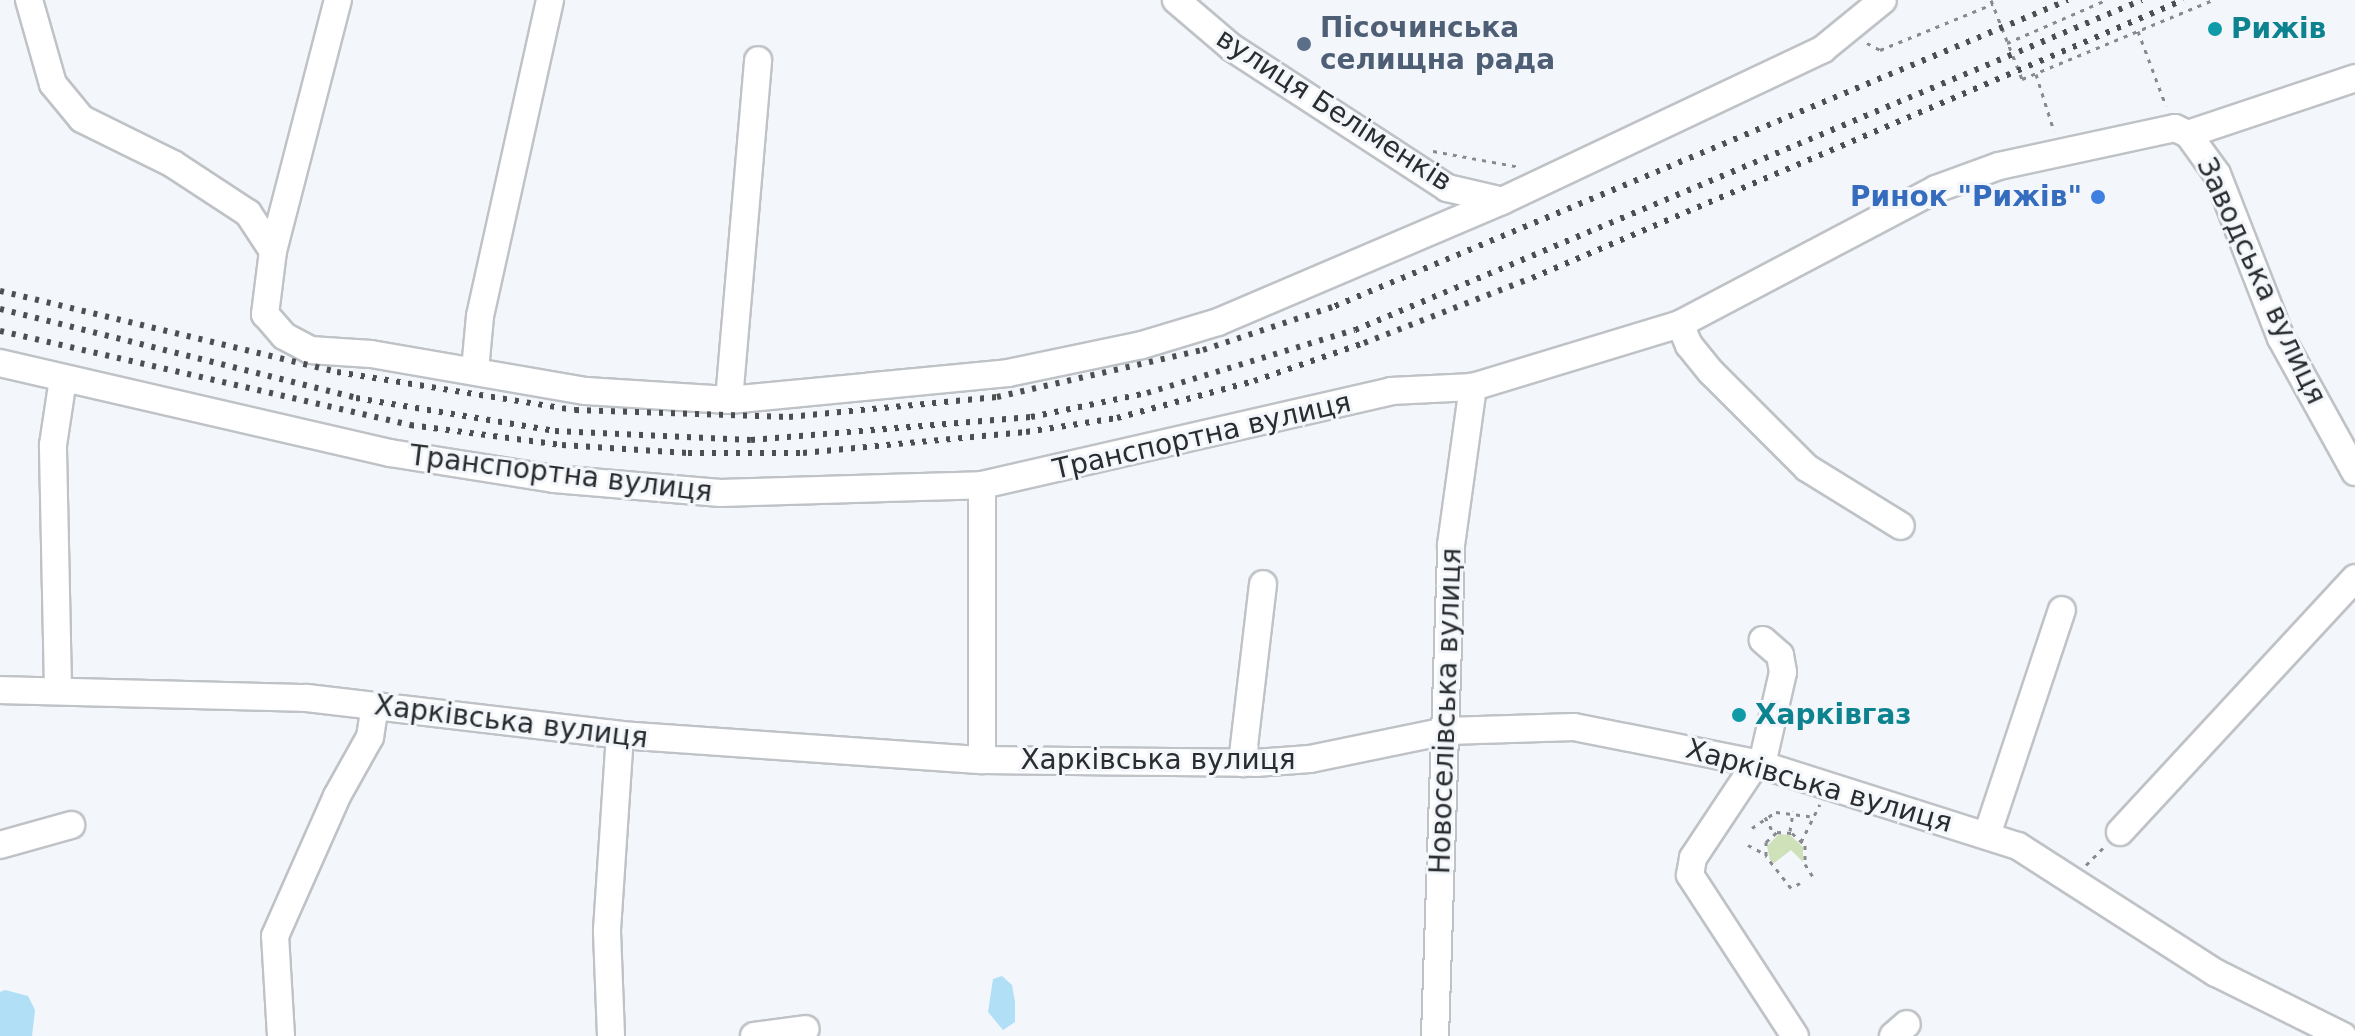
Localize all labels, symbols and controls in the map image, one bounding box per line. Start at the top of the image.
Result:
place label: Пісочинська селищна рада [1320,11,1555,77]
place label: Рижів [2231,12,2326,46]
marker: Рижів [2206,20,2224,38]
street label: вулиця Беліменків [1210,21,1458,199]
marker: Пісочинська селищна рада [1295,35,1313,53]
street label: Заводська вулиця [2189,152,2333,410]
place label: Ринок "Рижів" [1850,180,2082,214]
marker: Ринок "Рижів" [2089,188,2107,206]
street label: Транспортна вулиця [1050,385,1354,487]
street label: Транспортна вулиця [408,439,714,509]
street label: Новоселівська вулиця [1424,547,1468,875]
street label: Харківська вулиця [372,689,650,755]
place label: Харківгаз [1755,698,1912,732]
marker: Харківгаз [1730,706,1748,724]
street label: Харківська вулиця [1682,732,1956,840]
street label: Харківська вулиця [1020,743,1296,777]

